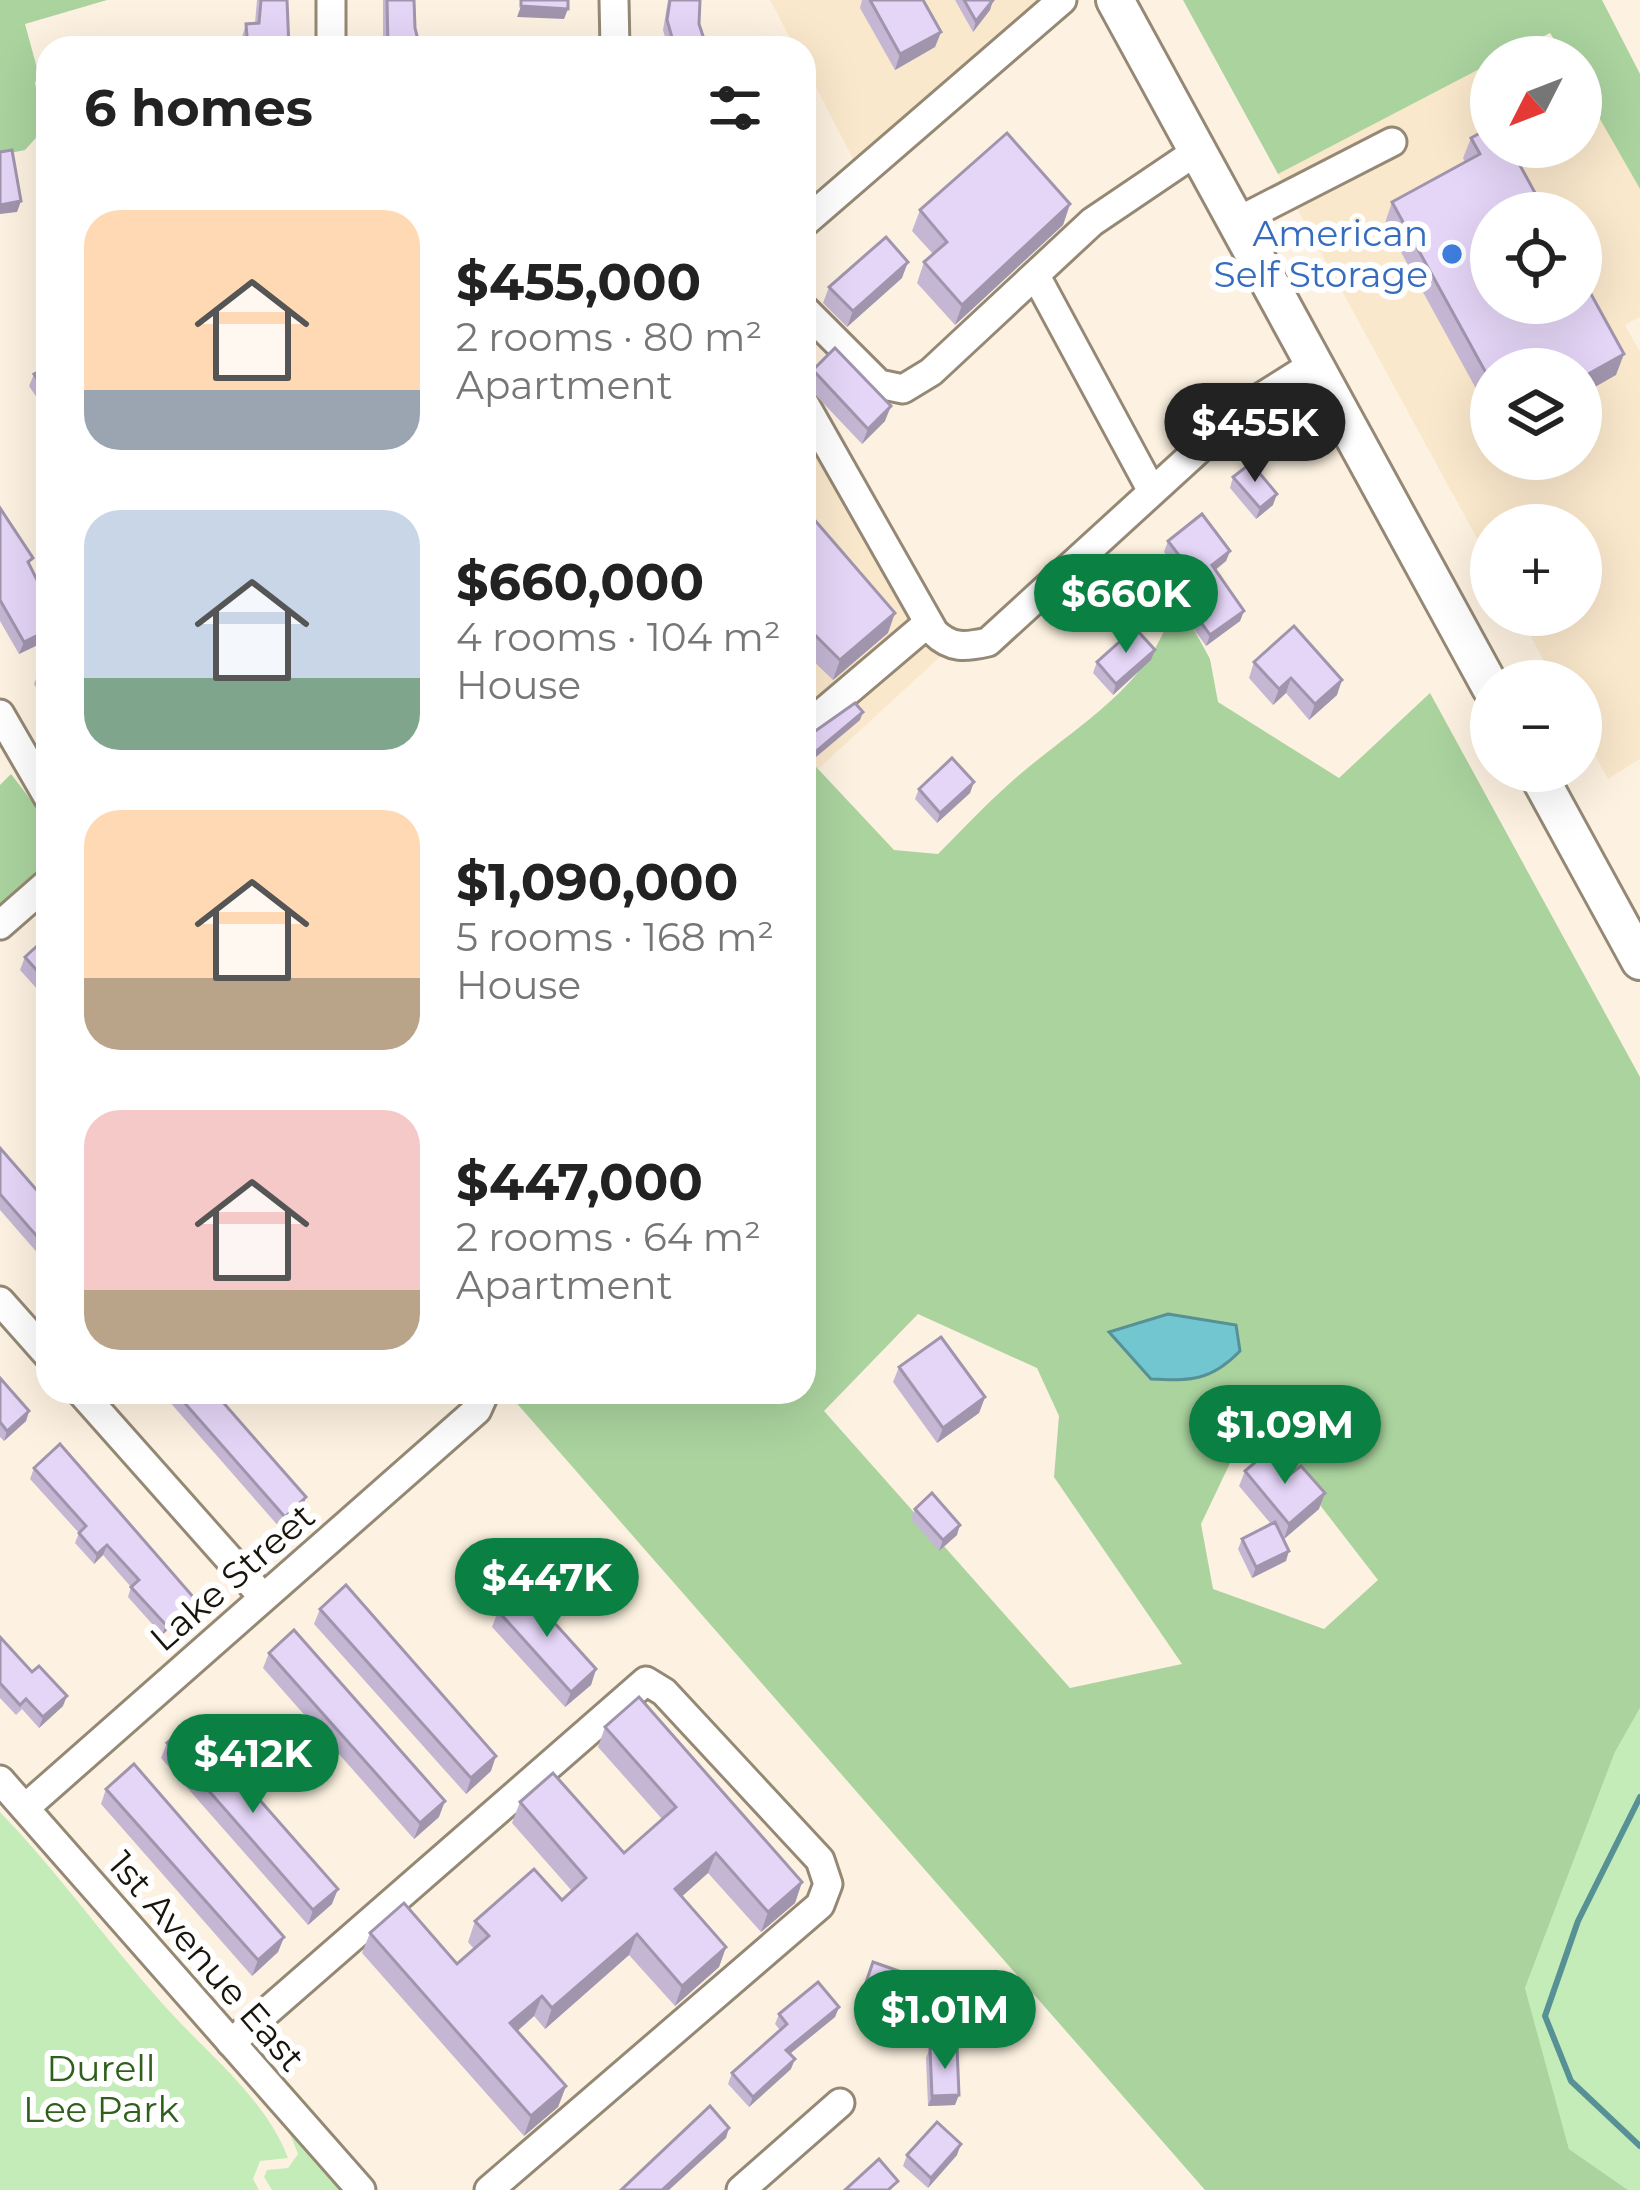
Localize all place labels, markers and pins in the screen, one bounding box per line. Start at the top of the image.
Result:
place label: American Self Storage [1214,211,1428,296]
marker: American Self Storage [1439,241,1465,267]
pin: $455K [1171,383,1339,485]
pin: $660K [1042,554,1210,656]
pin: $1.09M [1187,1385,1383,1487]
pin: $447K [463,1538,631,1640]
pin: $412K [169,1714,337,1816]
pin: $1.01M [847,1970,1043,2072]

